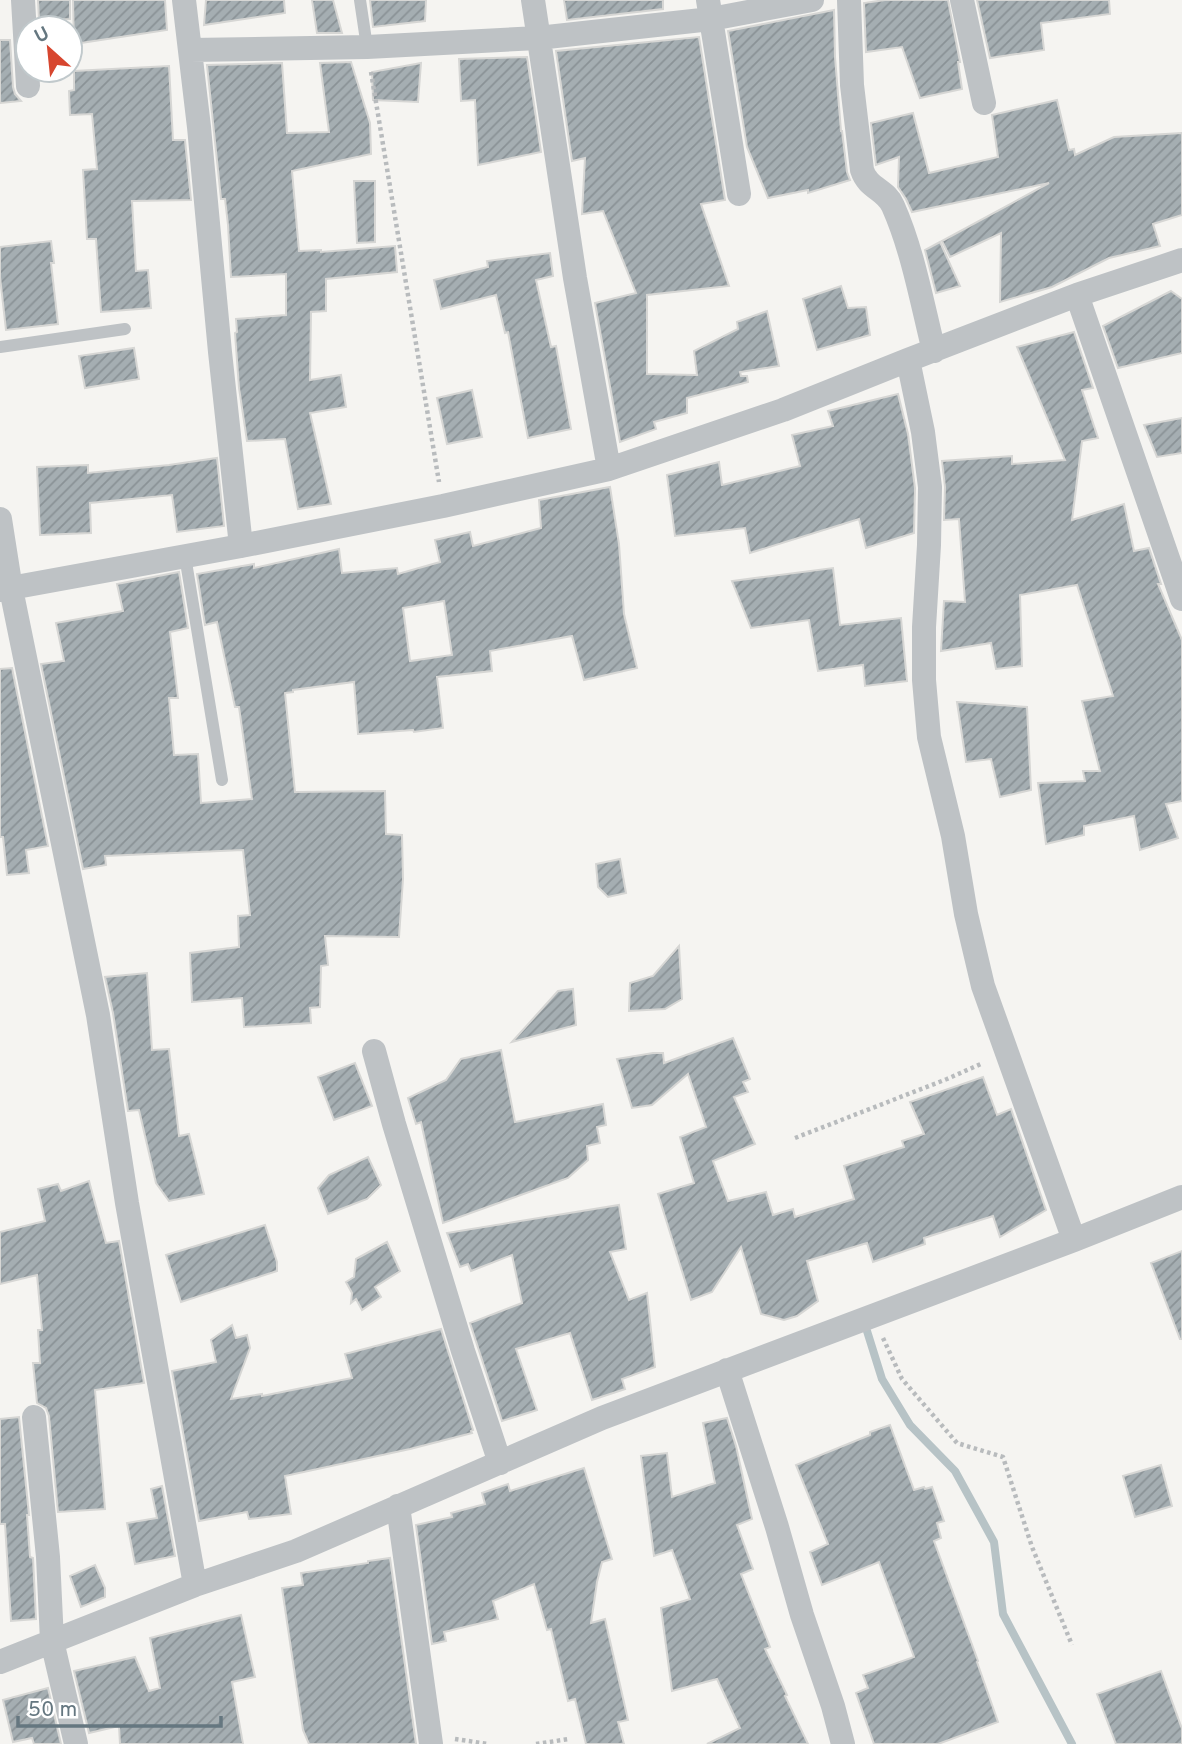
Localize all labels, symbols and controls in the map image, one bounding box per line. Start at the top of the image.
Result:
north arrow [14,14,84,84]
text: U [31,22,54,49]
scale bar [18,1684,220,1728]
text: 50 m [28,1697,77,1724]

